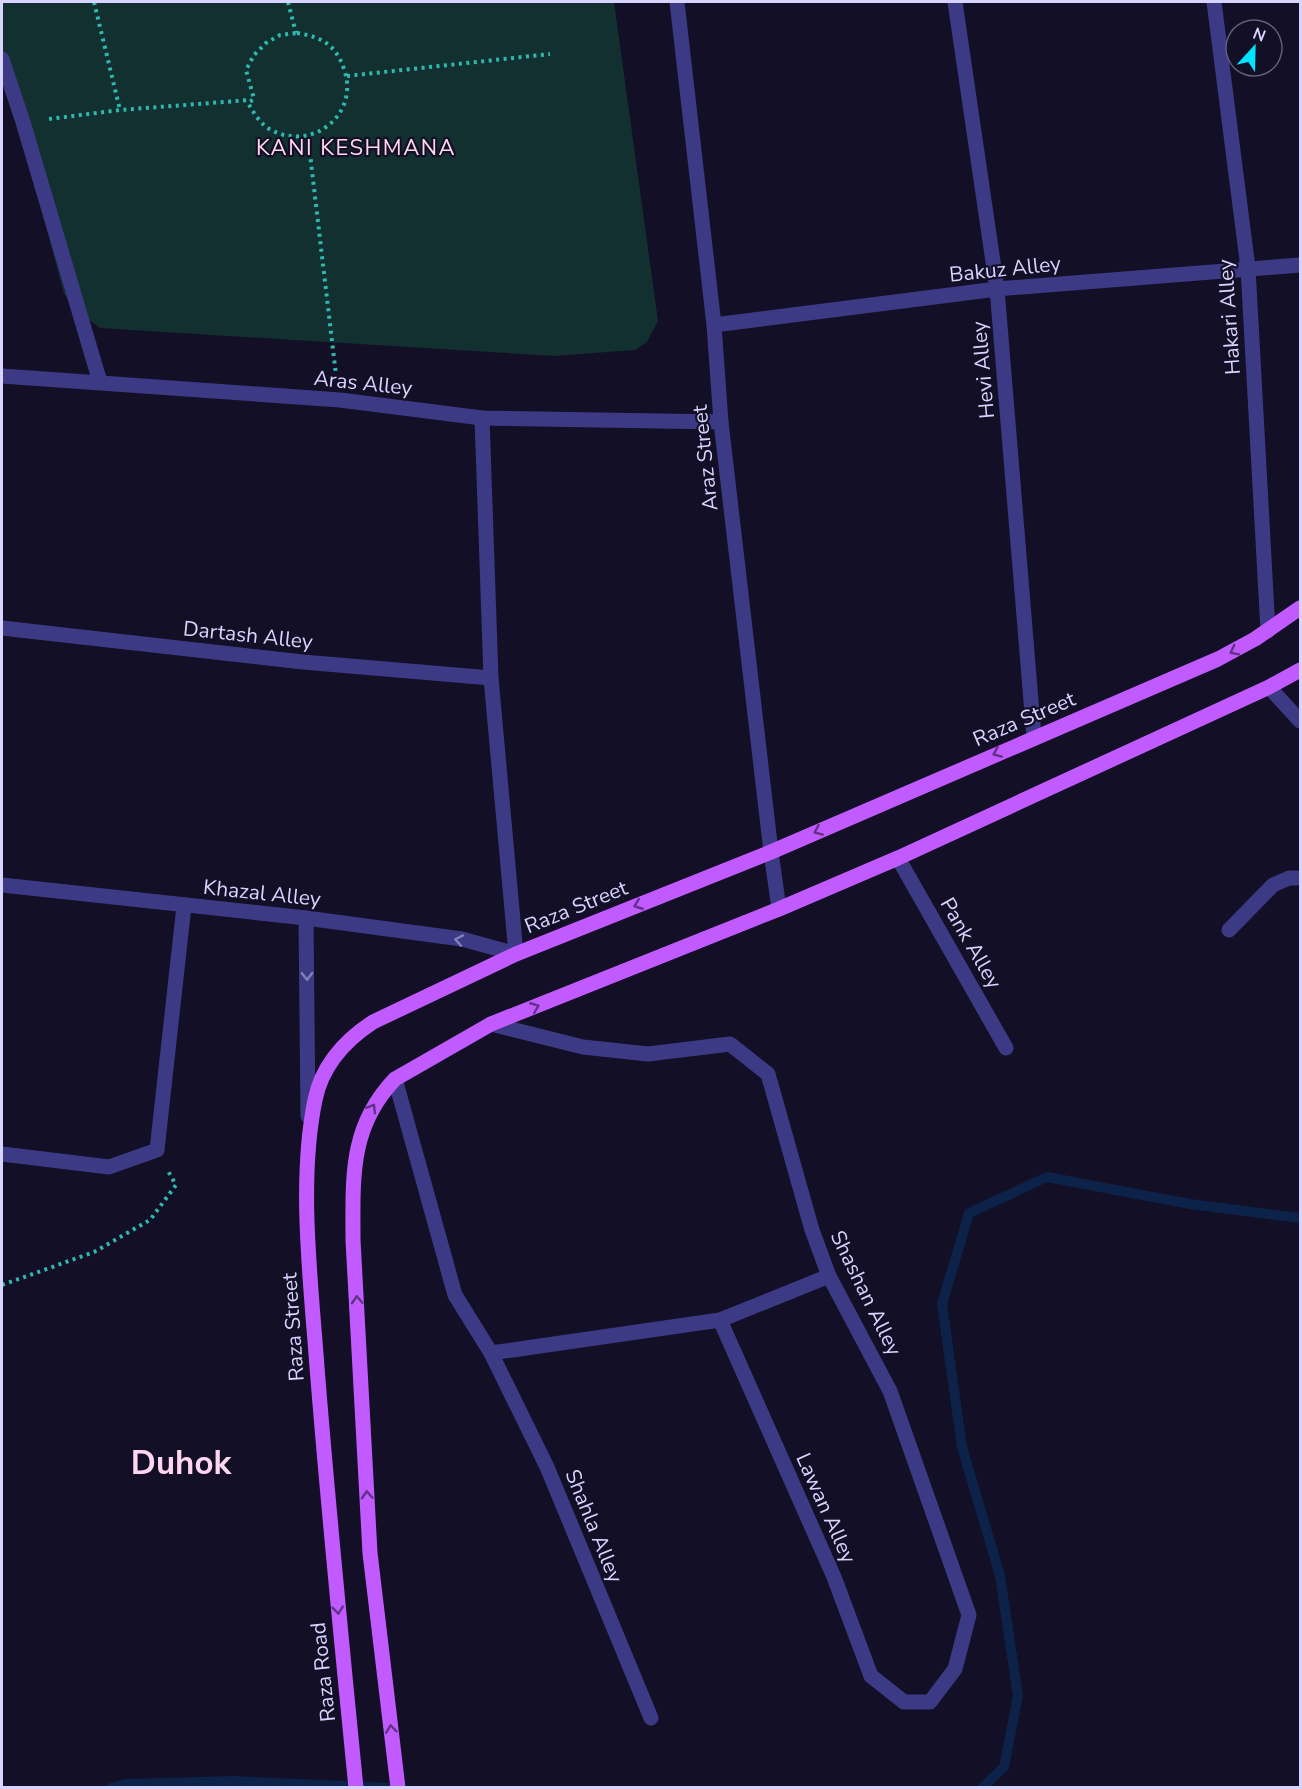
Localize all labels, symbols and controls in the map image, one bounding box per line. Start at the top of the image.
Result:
north arrow [1224,18,1284,78]
text: N [1250,23,1269,47]
district label: KANI KESHMANA [256,133,456,163]
street label: Bakuz Alley [948,249,1062,289]
street label: Hakari Alley [1211,258,1247,376]
street label: Hevi Alley [965,320,1001,420]
street label: Aras Alley [312,364,414,402]
street label: Araz Street [685,403,724,512]
street label: Dartash Alley [182,614,314,656]
one-way arrow [1229,643,1240,655]
street label: Raza Street [969,685,1080,753]
one-way arrow [992,746,1003,758]
one-way arrow [814,824,825,836]
street label: Khazal Alley [202,873,322,913]
street label: Raza Street [520,873,632,940]
street label: Pank Alley [934,892,1009,994]
one-way arrow [633,898,644,910]
one-way arrow [454,934,464,947]
one-way arrow [301,972,313,981]
one-way arrow [529,1002,540,1014]
one-way arrow [365,1104,377,1114]
street label: Shashan Alley [824,1226,908,1360]
street label: Raza Street [275,1271,311,1382]
one-way arrow [350,1295,363,1304]
district label: Duhok [131,1441,232,1486]
street label: Lawan Alley [789,1448,863,1568]
street label: Shahla Alley [559,1465,630,1587]
one-way arrow [361,1490,374,1499]
one-way arrow [331,1606,344,1615]
street label: Raza Road [304,1621,342,1723]
one-way arrow [385,1725,398,1734]

